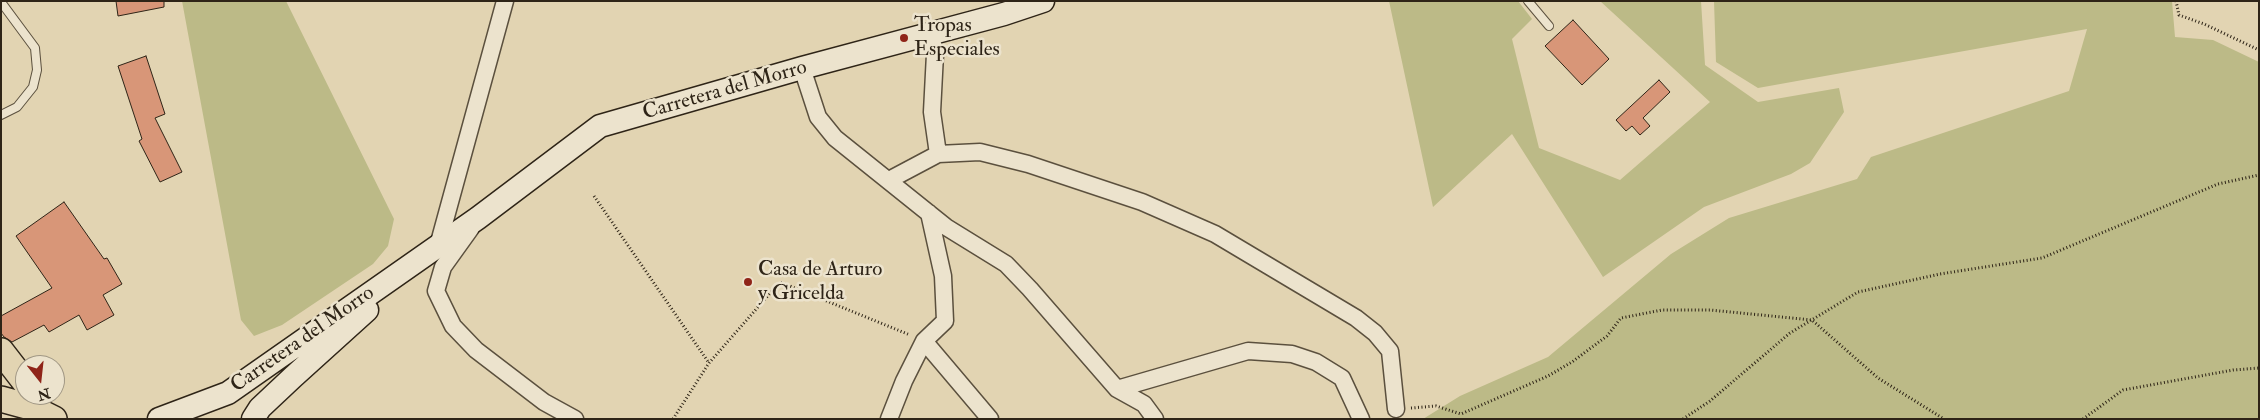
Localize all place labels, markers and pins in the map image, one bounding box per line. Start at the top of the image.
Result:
place label: Tropas Especiales [914,13,1000,63]
marker: Tropas Especiales [898,32,910,44]
place label: Casa de Arturo y Gricelda [758,257,882,307]
marker: Casa de Arturo y Gricelda [742,276,754,288]

